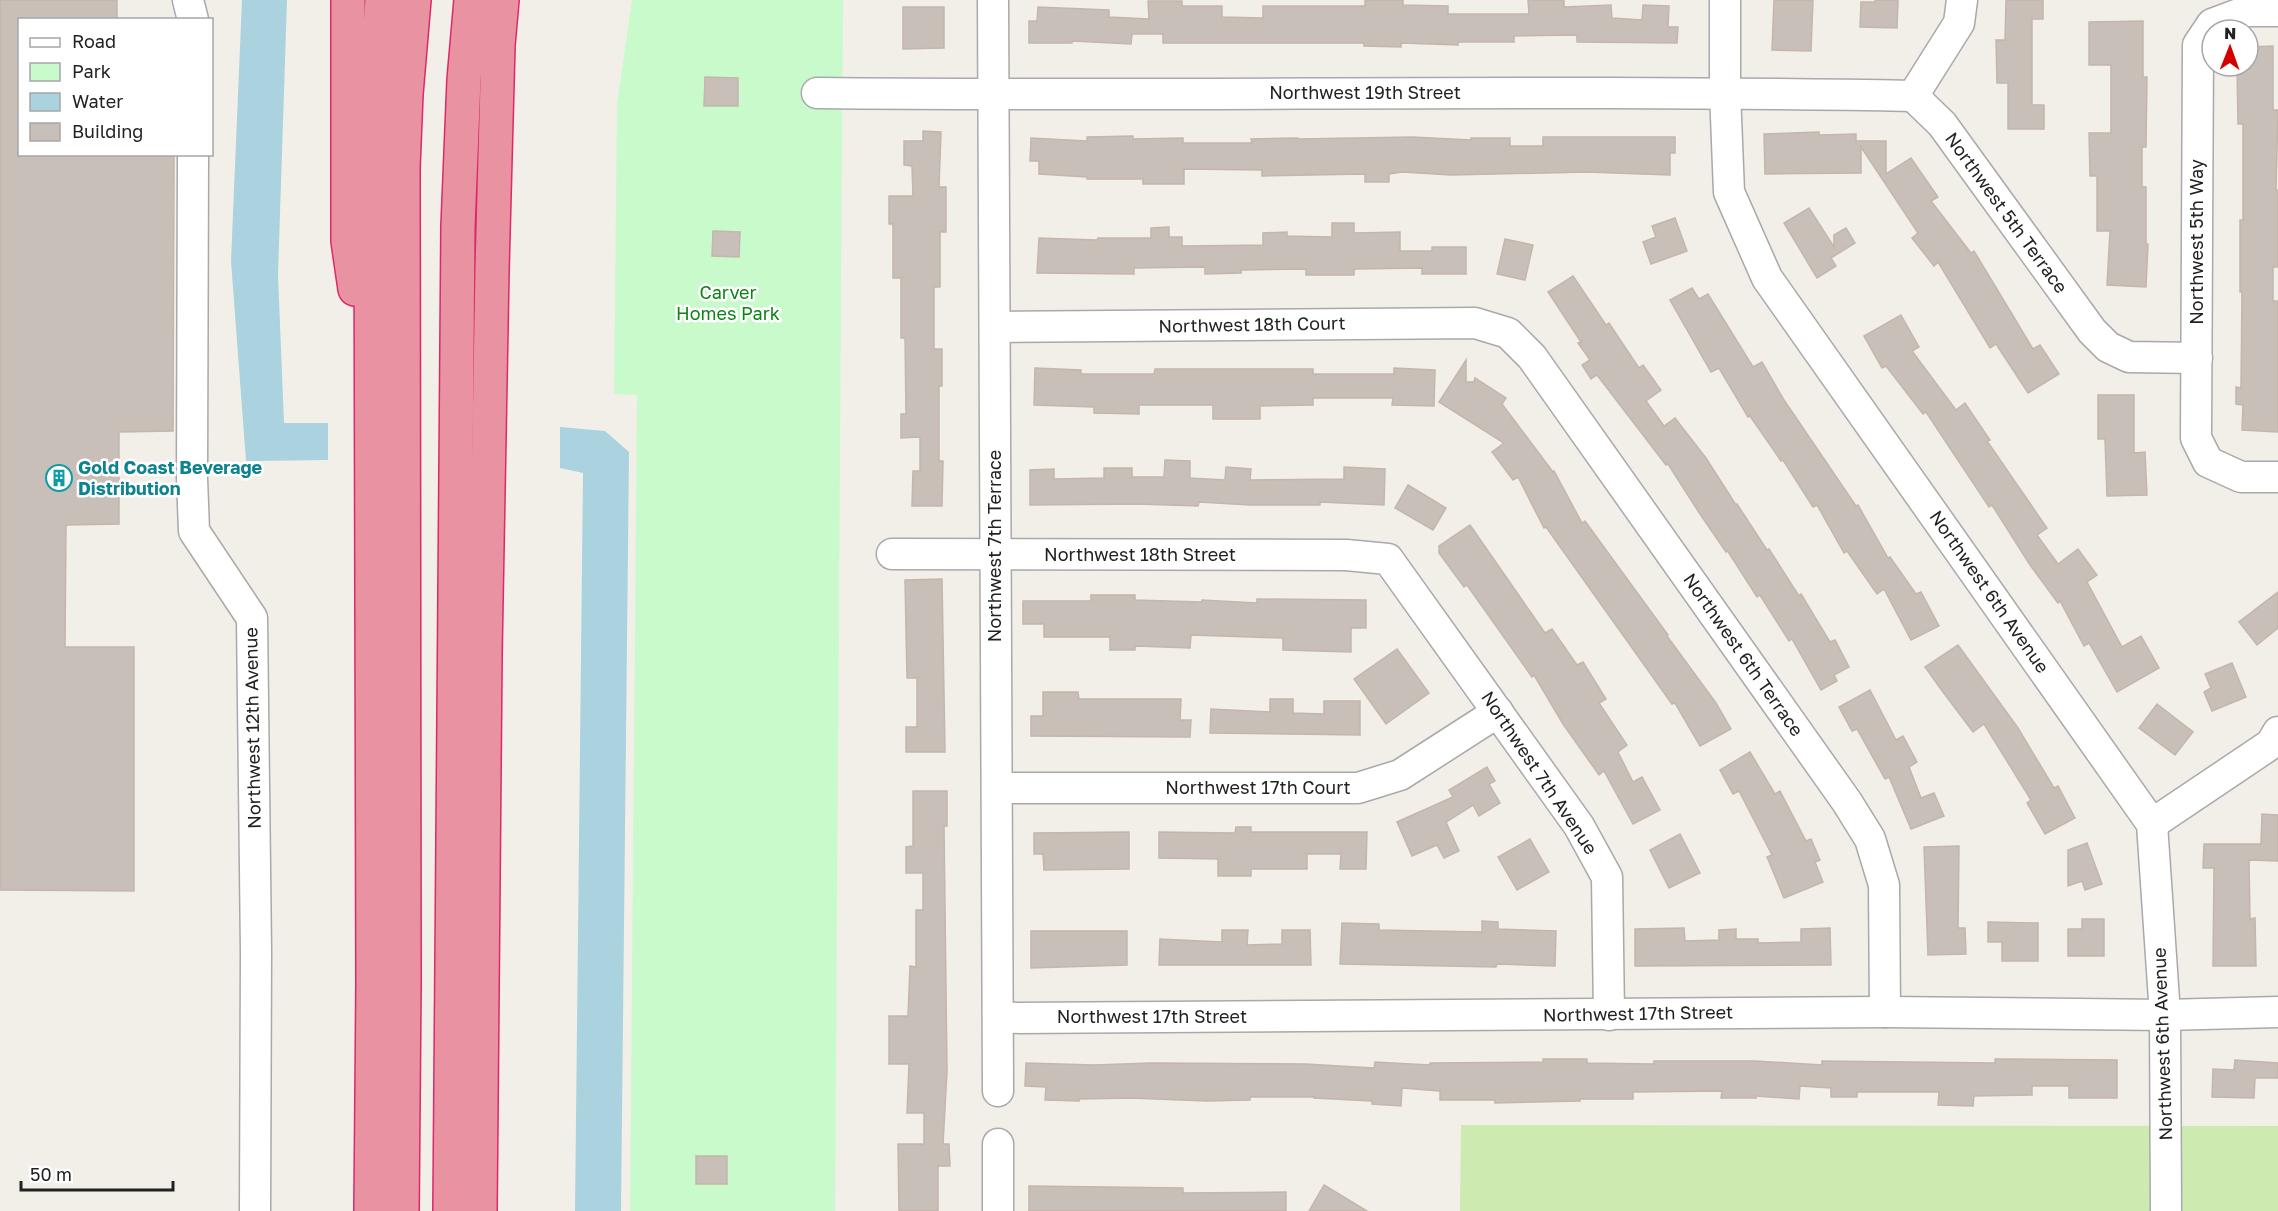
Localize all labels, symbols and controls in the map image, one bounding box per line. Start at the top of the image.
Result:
legend [18,18,213,156]
north arrow [2200,18,2260,78]
text: N [2224,23,2237,43]
text: Road [72,30,116,52]
text: Park [72,60,111,82]
street label: Northwest 19th Street [1269,81,1461,103]
text: Water [72,90,123,112]
text: Building [72,120,143,142]
street label: Northwest 5th Terrace [1941,128,2073,297]
street label: Northwest 5th Way [2185,159,2207,325]
park label: Carver Homes Park [676,281,780,324]
street label: Northwest 18th Court [1158,311,1346,337]
street label: Northwest 7th Terrace [983,450,1005,642]
place label: Gold Coast Beverage Distribution [78,456,263,499]
building icon: Gold Coast Beverage Distribution [44,463,74,493]
street label: Northwest 6th Avenue [1925,506,2054,677]
street label: Northwest 18th Street [1044,543,1236,565]
street label: Northwest 6th Terrace [1679,569,1808,740]
street label: Northwest 12th Avenue [239,627,265,829]
street label: Northwest 7th Avenue [1477,687,1603,858]
street label: Northwest 17th Court [1165,776,1351,798]
street label: Northwest 6th Avenue [2148,947,2176,1141]
street label: Northwest 17th Street [1543,1000,1733,1026]
street label: Northwest 17th Street [1057,1005,1247,1027]
scale bar [21,1154,172,1192]
text: 50 m [30,1163,72,1185]

